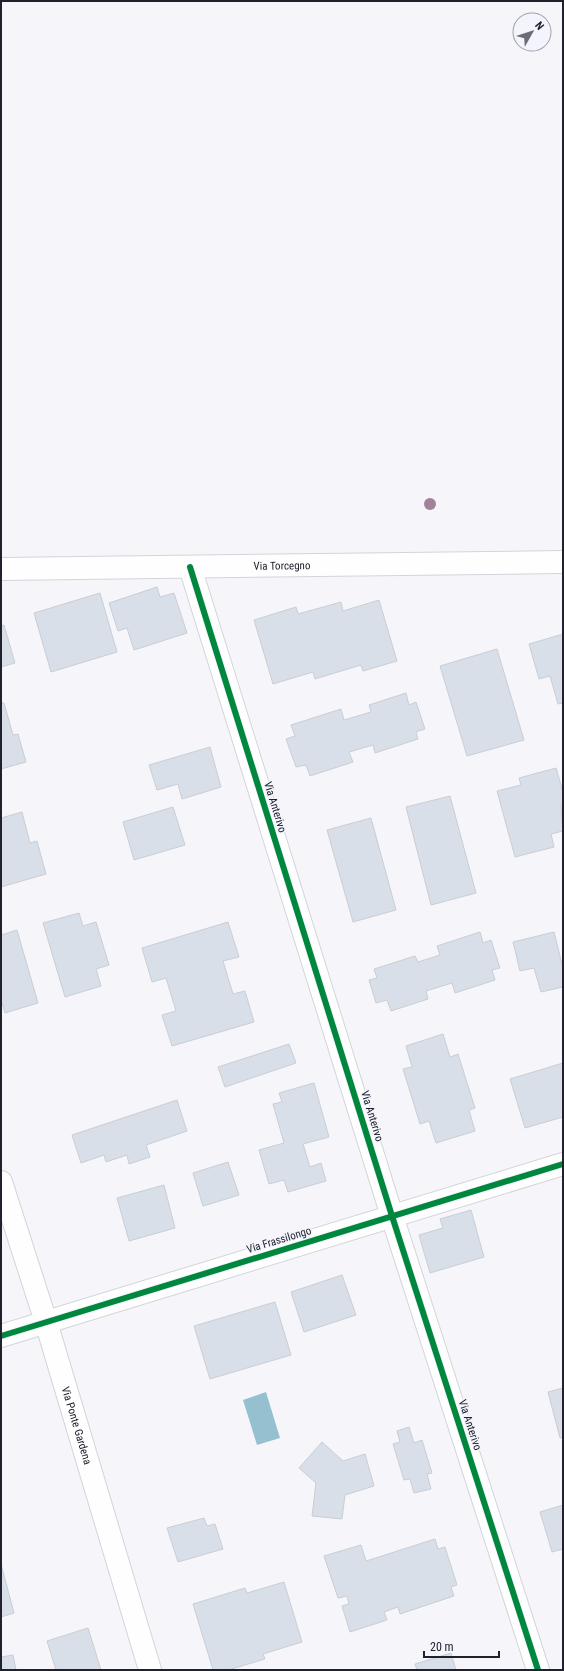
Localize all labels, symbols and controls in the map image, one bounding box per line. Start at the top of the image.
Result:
north arrow [512,12,552,52]
text: N [532,19,547,33]
street label: Via Torcegno [253,559,311,572]
street label: Via Anterivo [261,780,289,835]
street label: Via Anterivo [358,1089,386,1144]
street label: Via Frassilongo [245,1224,313,1256]
street label: Via Ponte Gardena [59,1385,95,1466]
street label: Via Anterivo [456,1398,484,1452]
scale bar [424,1633,499,1659]
text: 20 m [430,1640,454,1654]

